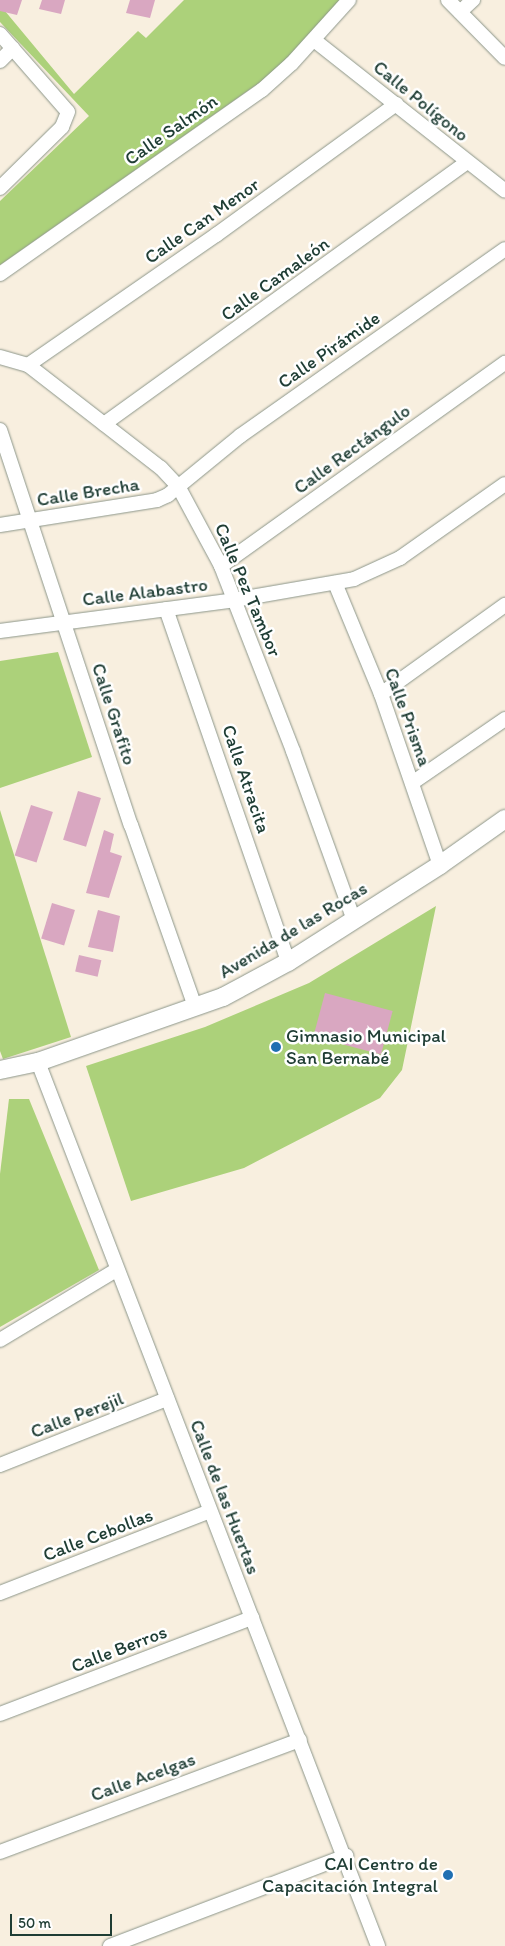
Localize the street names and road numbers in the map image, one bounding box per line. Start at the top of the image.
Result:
street label: Calle Polígono [369,56,473,146]
street label: Calle Salmón [120,90,222,170]
street label: Calle Can Menor [140,173,264,269]
street label: Calle Camaleón [216,232,334,326]
street label: Calle Pirámide [274,307,384,393]
street label: Calle Rectángulo [289,399,415,499]
street label: Calle Brecha [35,473,141,511]
street label: Calle Pez Tambor [210,521,286,659]
street label: Calle Alabastro [81,573,209,611]
street label: Calle Grafito [87,660,141,768]
street label: Calle Prisma [380,665,436,769]
street label: Calle Atracita [217,722,275,836]
street label: Avenida de las Rocas [215,877,371,983]
street label: Calle Perejil [28,1387,126,1443]
street label: Calle de las Huertas [185,1417,265,1577]
street label: Calle Cebollas [40,1504,156,1566]
street label: Calle Berros [68,1620,170,1678]
street label: Calle Acelgas [88,1748,198,1806]

